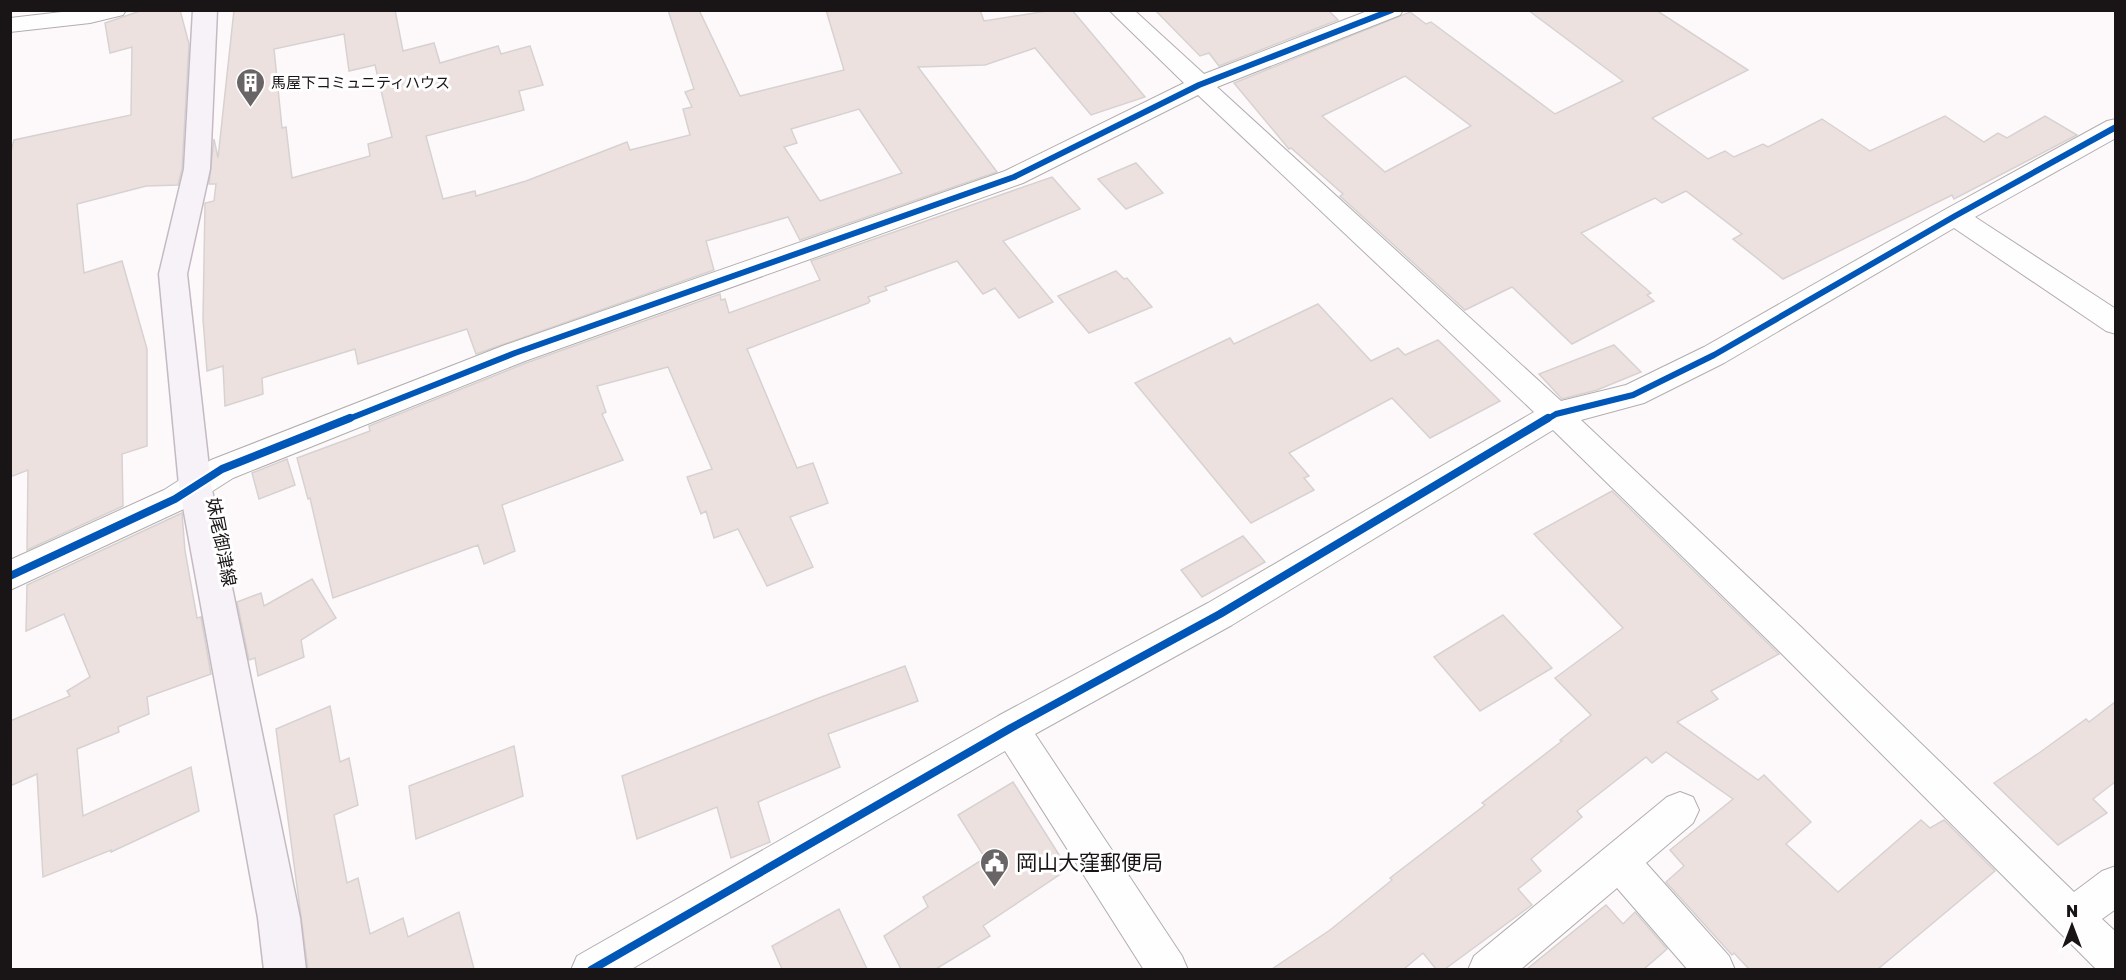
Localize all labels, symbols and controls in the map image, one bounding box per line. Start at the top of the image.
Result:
building icon: 馬屋下コミュニティハウス [234,66,266,108]
place label: 馬屋下コミュニティハウス [271,73,450,91]
street label: 妹尾御津線 [203,496,241,588]
public building icon: 岡山大窪郵便局 [979,846,1011,888]
place label: 岡山大窪郵便局 [1016,849,1163,875]
north arrow [2042,896,2102,956]
text: N [2066,901,2078,921]

